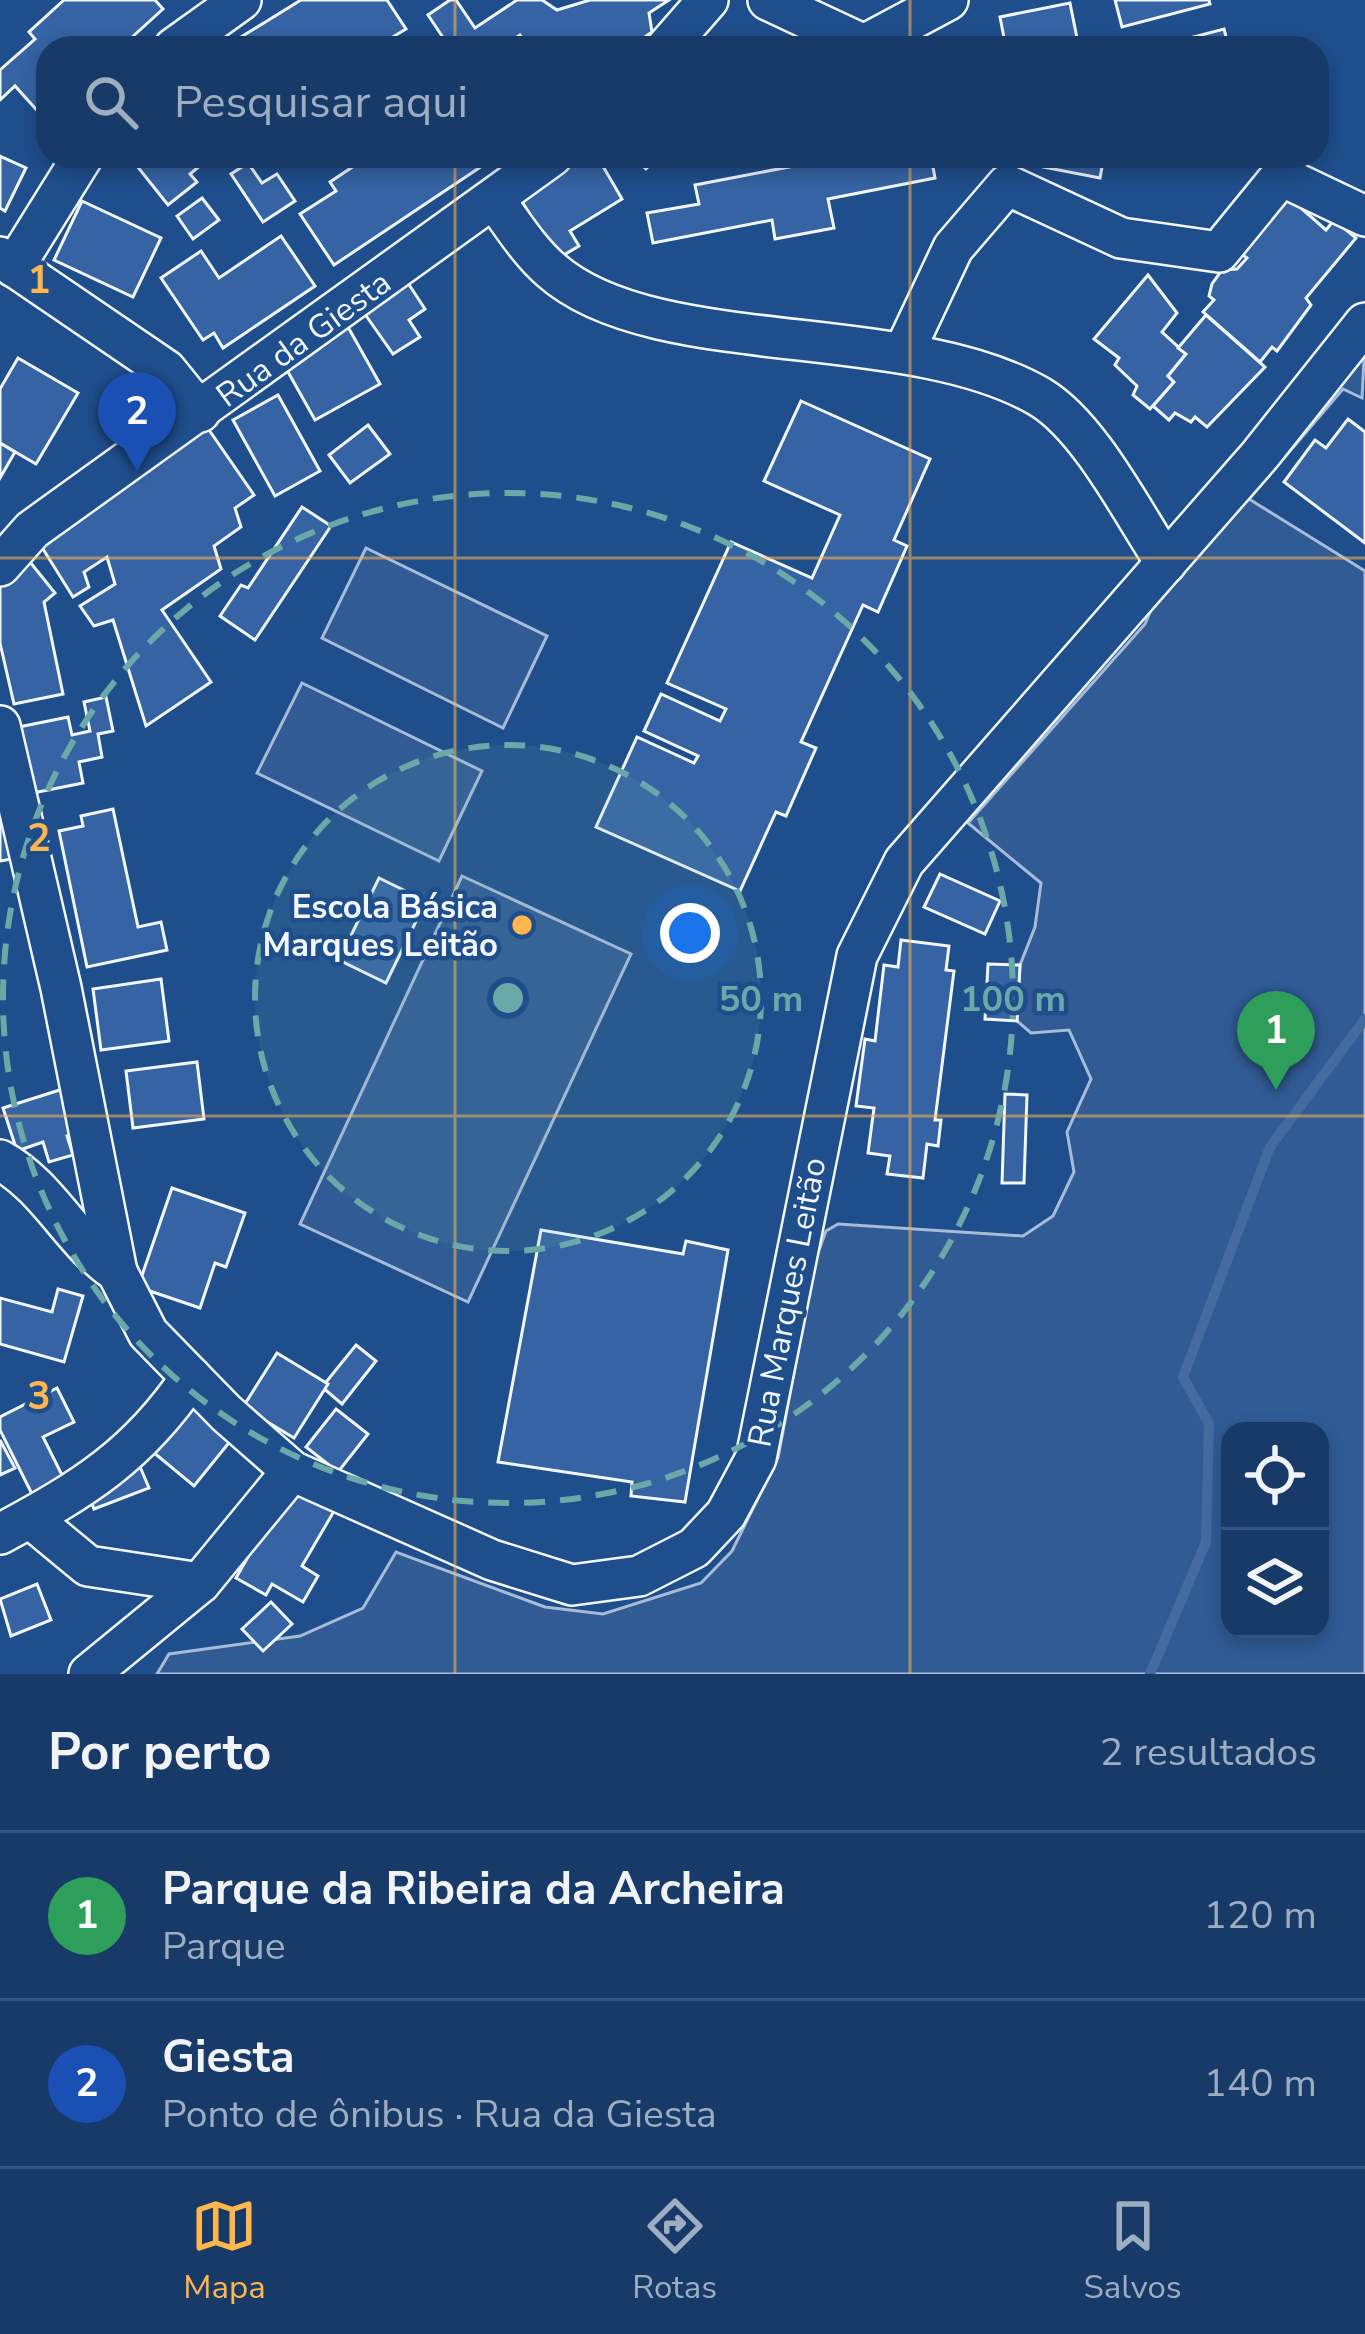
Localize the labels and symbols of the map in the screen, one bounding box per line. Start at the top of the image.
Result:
text: 1 [27,254,51,307]
street label: Rua da Giesta [207,261,400,418]
pin: 2 [98,372,176,471]
text: 2 [27,812,51,865]
place label: Escola Básica Marques Leitão [262,885,498,968]
your location [660,903,720,963]
marker: Escola Básica Marques Leitão [509,912,535,938]
text: 50 m [719,975,803,1024]
text: 100 m [960,975,1066,1024]
centre of rings [487,977,529,1019]
pin: 1 [1237,991,1315,1090]
street label: Rua Marques Leitão [737,1154,838,1451]
text: 3 [27,1370,51,1423]

